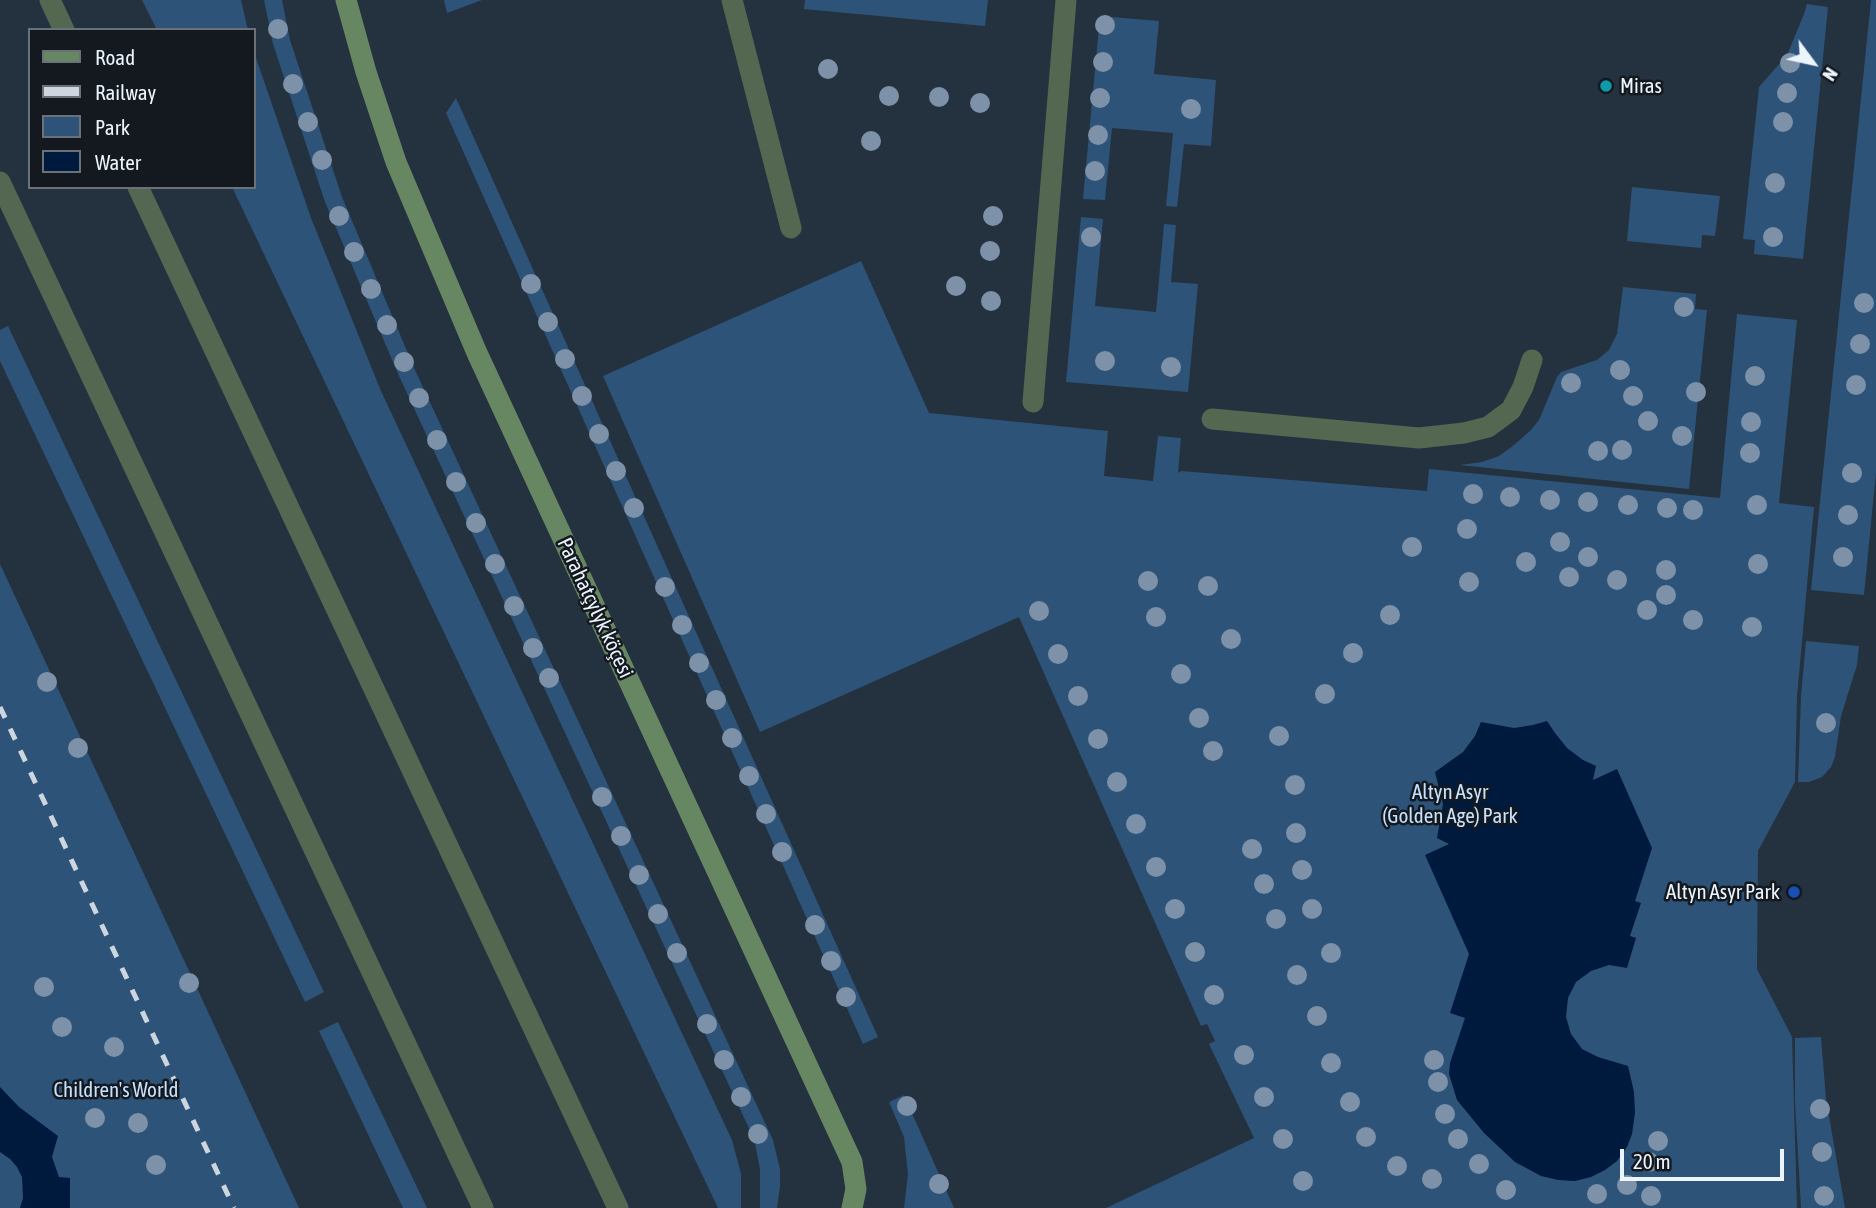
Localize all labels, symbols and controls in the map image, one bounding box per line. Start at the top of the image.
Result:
legend [28,28,256,189]
north arrow [1778,28,1848,98]
text: Road [95,45,135,69]
text: N [1818,64,1843,85]
place label: Miras [1620,73,1662,99]
marker: Miras [1598,78,1614,94]
text: Railway [95,80,156,104]
text: Park [95,115,130,139]
text: Water [95,150,141,174]
street label: Parahatçylyk köçesi [552,534,638,682]
park label: Altyn Asyr (Golden Age) Park [1382,779,1518,829]
place label: Altyn Asyr Park [1666,879,1780,905]
marker: Altyn Asyr Park [1786,884,1802,900]
park label: Children's World [54,1077,178,1103]
scale bar [1624,1134,1788,1178]
text: 20 m [1633,1149,1671,1173]

